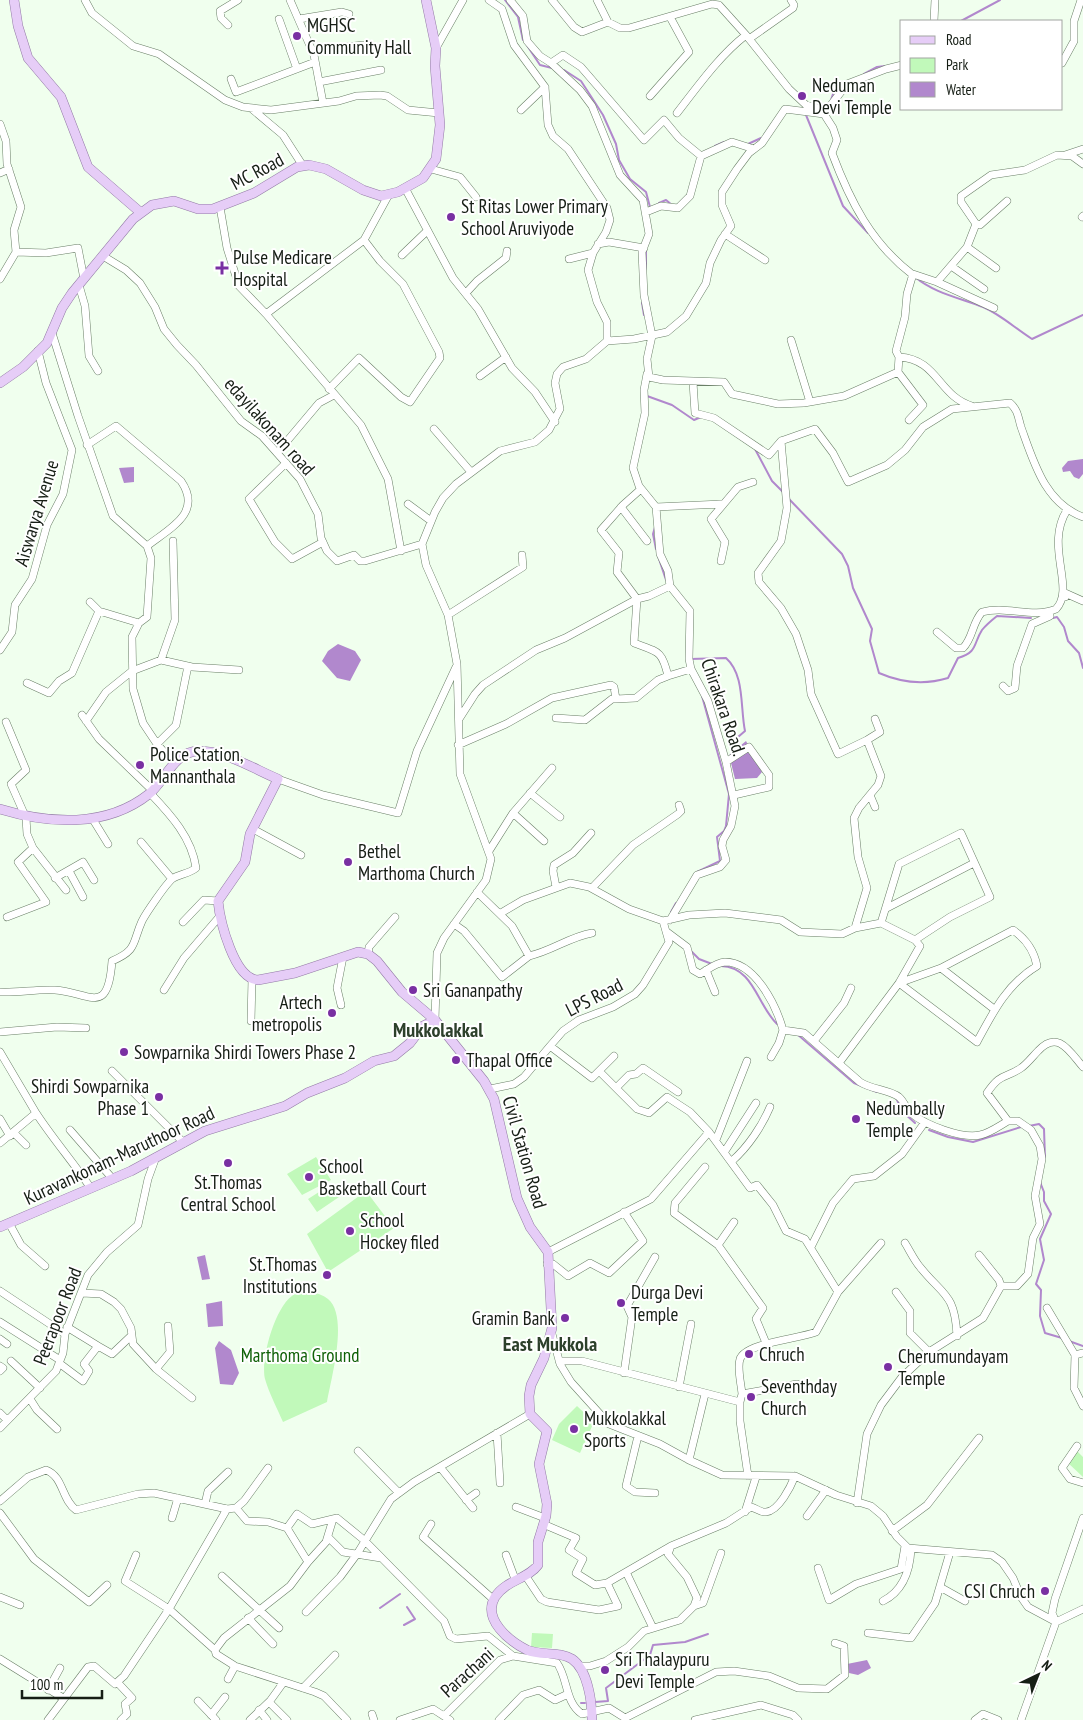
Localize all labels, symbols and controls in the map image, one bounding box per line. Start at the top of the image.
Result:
place label: MGHSC Community Hall [307,13,412,59]
legend [900,20,1063,110]
marker: MGHSC Community Hall [291,30,303,42]
text: Road [946,30,972,49]
text: Park [946,55,968,74]
place label: Neduman Devi Temple [812,73,892,119]
text: Water [946,80,977,99]
marker: Neduman Devi Temple [796,90,808,102]
street label: MC Road [226,147,288,195]
place label: St Ritas Lower Primary School Aruviyode [461,194,609,240]
marker: St Ritas Lower Primary School Aruviyode [445,211,457,223]
place label: Pulse Medicare Hospital [233,245,332,291]
marker: Pulse Medicare Hospital [215,261,229,275]
street label: edayilakonam road [220,372,320,480]
street label: Aiswarya Avenue [8,457,64,569]
street label: Chirakara Road. [696,655,752,759]
place label: Police Station, Mannanthala [150,742,243,788]
marker: Police Station, Mannanthala [134,759,146,771]
place label: Bethel Marthoma Church [358,839,475,885]
marker: Bethel Marthoma Church [342,856,354,868]
street label: LPS Road [561,972,627,1022]
place label: Sri Gananpathy [423,978,523,1002]
marker: Sri Gananpathy [407,984,419,996]
place label: Artech metropolis [252,990,322,1036]
marker: Artech metropolis [326,1007,338,1019]
district label: Mukkolakkal [393,1017,483,1043]
place label: Sowparnika Shirdi Towers Phase 2 [134,1040,356,1064]
marker: Sowparnika Shirdi Towers Phase 2 [118,1046,130,1058]
place label: Thapal Office [466,1048,553,1072]
marker: Thapal Office [450,1054,462,1066]
place label: Shirdi Sowparnika Phase 1 [31,1074,149,1120]
marker: Shirdi Sowparnika Phase 1 [153,1091,165,1103]
street label: Civil Station Road [497,1093,553,1211]
place label: Nedumbally Temple [866,1096,946,1142]
street label: Kuravankonam-Maruthoor Road [20,1100,218,1210]
marker: Nedumbally Temple [850,1113,862,1125]
place label: School Basketball Court [319,1154,427,1200]
marker: St.Thomas Central School [222,1157,234,1169]
place label: St.Thomas Central School [181,1170,276,1216]
marker: School Basketball Court [303,1171,315,1183]
place label: School Hockey filed [360,1208,439,1254]
marker: School Hockey filed [344,1225,356,1237]
place label: St.Thomas Institutions [243,1252,317,1298]
street label: Peerapoor Road [27,1264,87,1368]
marker: St.Thomas Institutions [321,1269,333,1281]
place label: Durga Devi Temple [631,1280,703,1326]
marker: Durga Devi Temple [615,1297,627,1309]
place label: Gramin Bank [472,1306,556,1330]
marker: Gramin Bank [559,1312,571,1324]
district label: East Mukkola [503,1331,597,1357]
place label: Chruch [759,1342,805,1366]
park label: Marthoma Ground [241,1343,359,1367]
place label: Cherumundayam Temple [898,1344,1008,1390]
marker: Chruch [743,1348,755,1360]
marker: Cherumundayam Temple [882,1361,894,1373]
place label: Seventhday Church [761,1374,838,1420]
marker: Seventhday Church [745,1391,757,1403]
place label: Mukkolakkal Sports [584,1406,666,1452]
marker: Mukkolakkal Sports [568,1423,580,1435]
place label: CSI Chruch [964,1579,1035,1603]
marker: CSI Chruch [1039,1585,1051,1597]
street label: Parachani [435,1642,499,1702]
place label: Sri Thalaypuru Devi Temple [615,1647,710,1693]
north arrow [1013,1650,1063,1700]
text: N [1038,1656,1056,1675]
marker: Sri Thalaypuru Devi Temple [599,1664,611,1676]
scale bar [22,1668,102,1700]
text: 100 m [30,1675,63,1694]

